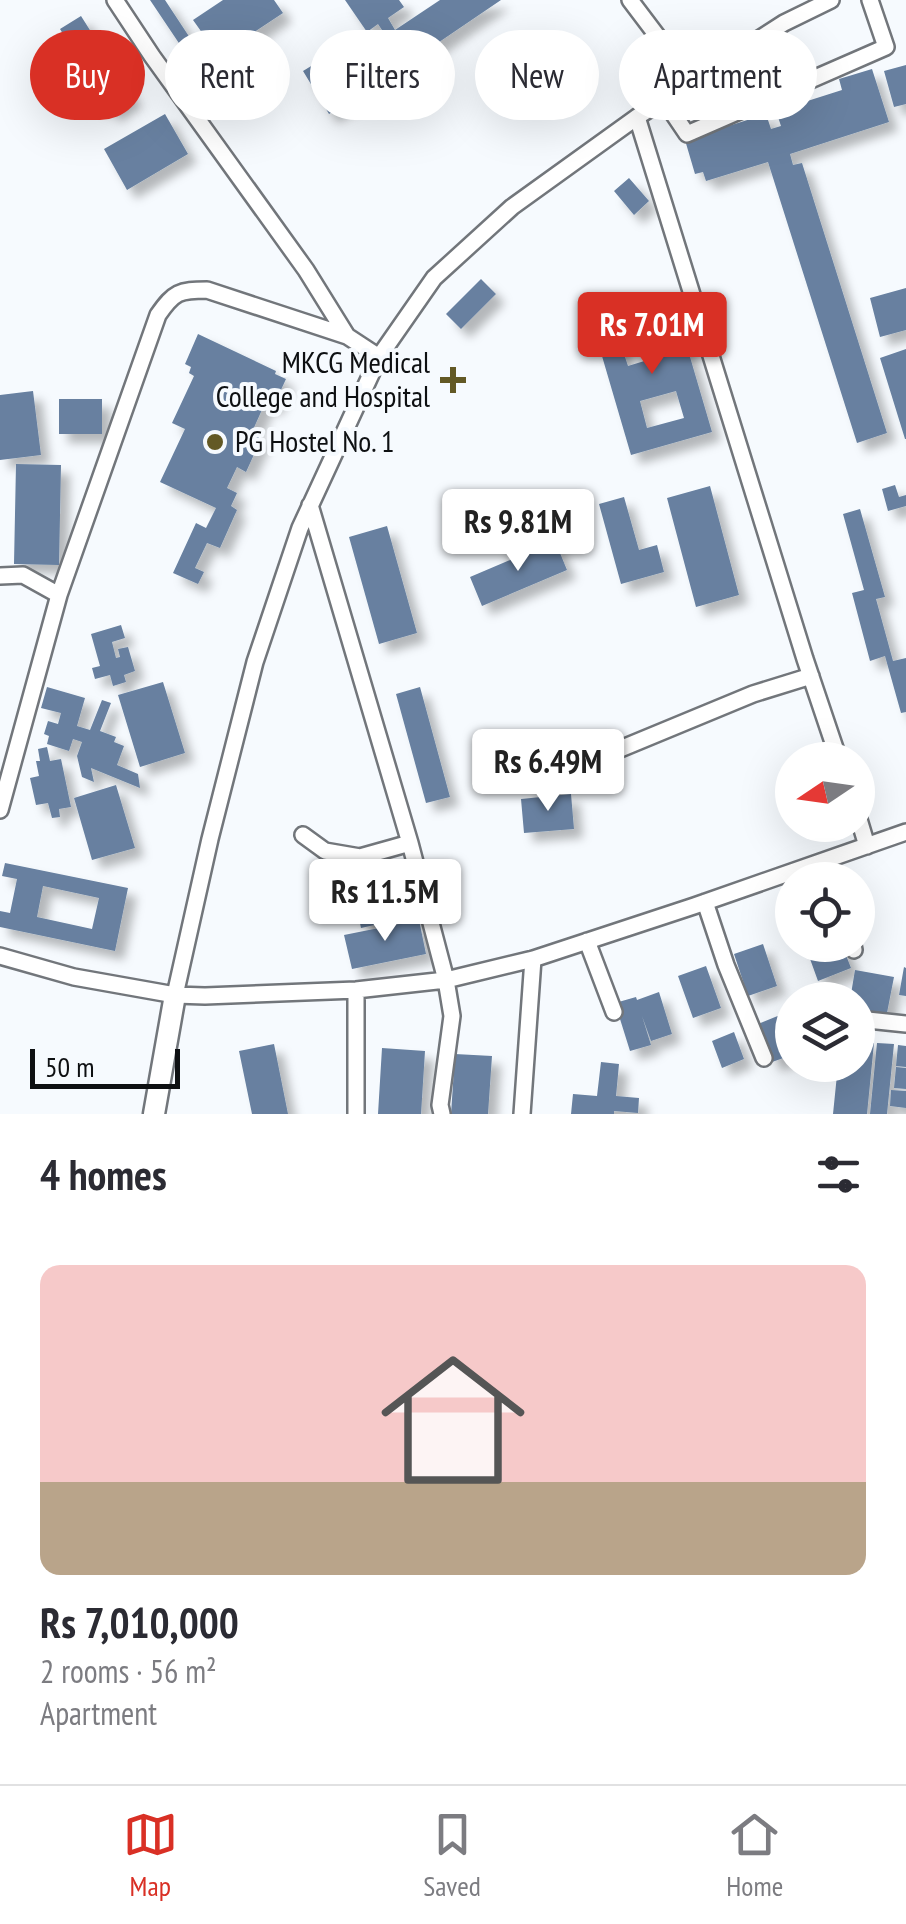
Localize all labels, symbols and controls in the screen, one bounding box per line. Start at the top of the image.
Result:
chip: Buy [30,30,145,120]
chip: Rent [165,30,290,120]
chip: Filters [310,30,455,120]
chip: New [475,30,599,120]
chip: Apartment [619,30,817,120]
pin: Rs 7.01M [549,292,755,377]
text: Rs 7.01M [600,303,704,345]
place label: MKCG Medical College and Hospital [216,342,430,415]
marker: MKCG Medical College and Hospital [440,367,466,393]
place label: PG Hostel No. 1 [235,421,394,460]
marker: PG Hostel No. 1 [204,431,226,453]
pin: Rs 9.81M [415,489,621,574]
text: Rs 9.81M [464,500,572,542]
pin: Rs 6.49M [445,729,651,814]
text: Rs 6.49M [494,740,602,782]
north arrow [775,742,875,842]
map controls [775,742,875,1082]
pin: Rs 11.5M [282,859,488,944]
button: locate [775,862,875,962]
text: Rs 11.5M [331,870,439,912]
button: layers [775,982,875,1082]
scale bar [30,1044,180,1088]
text: 50 m [45,1048,94,1085]
text: 4 homes [40,1147,167,1202]
icon: filters [811,1147,866,1202]
icon: home [363,1330,543,1510]
text: Rs 7,010,000 [40,1595,239,1650]
text: 2 rooms · 56 m² [40,1650,217,1692]
text: Apartment [40,1692,157,1734]
tab: Map [123,1807,178,1904]
tab: Saved [423,1807,481,1904]
tab: Home [726,1807,783,1904]

